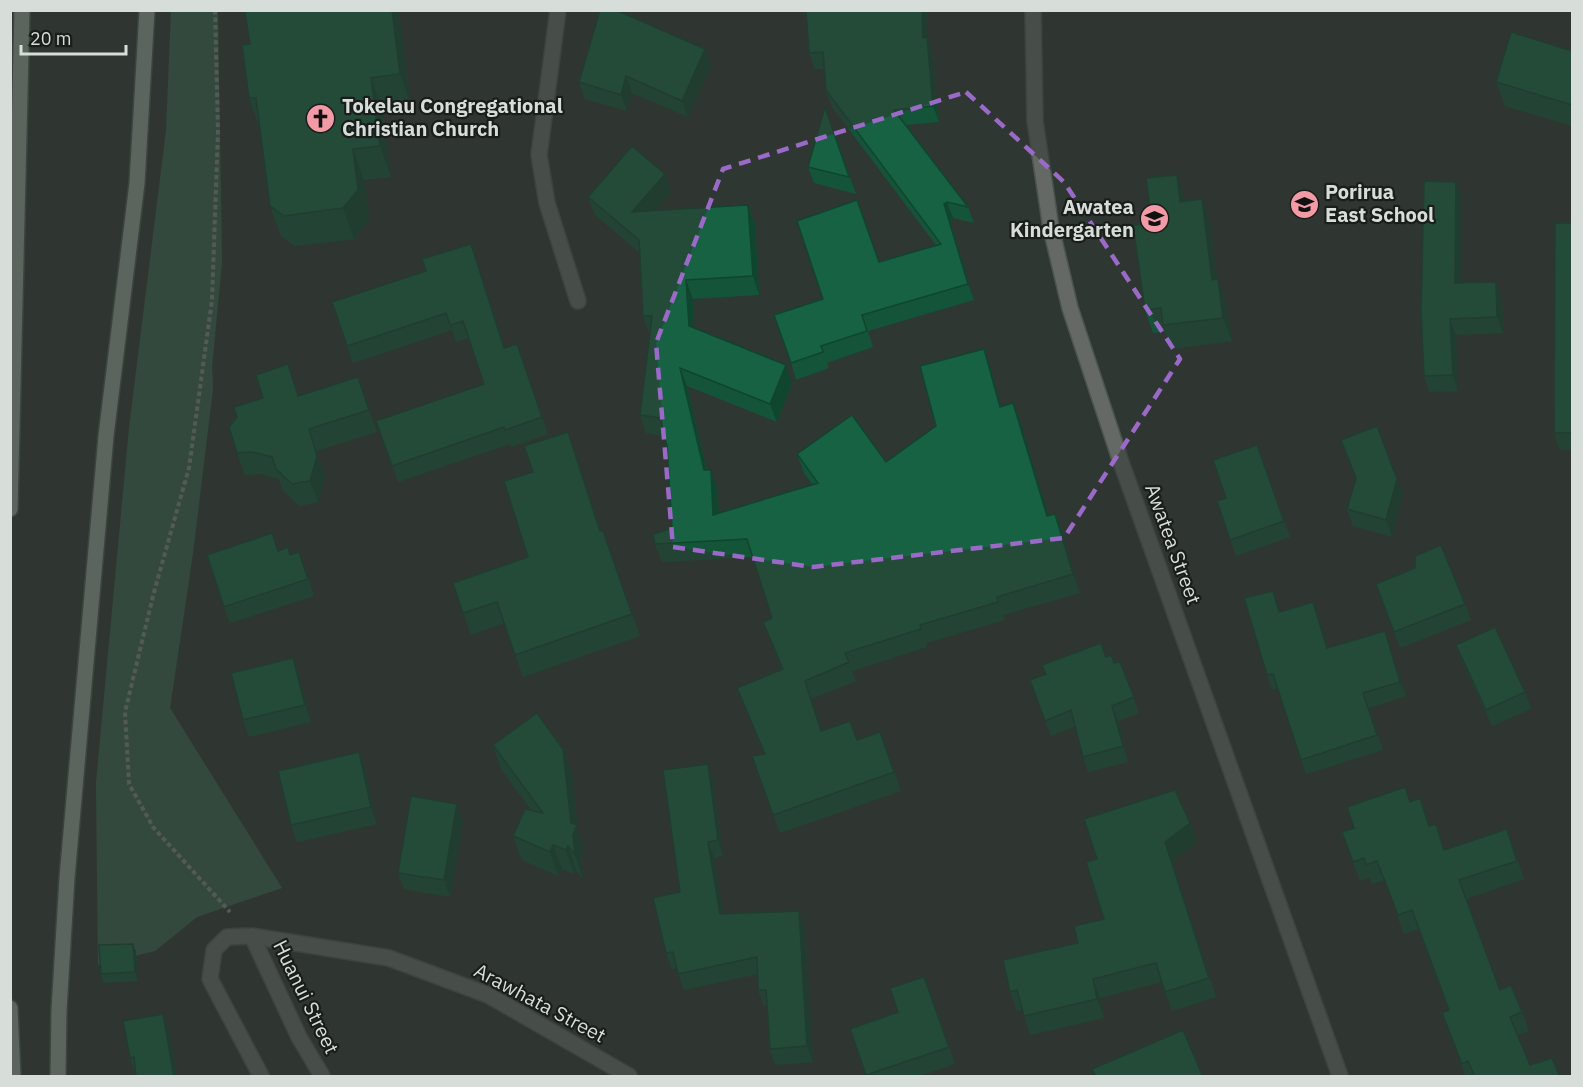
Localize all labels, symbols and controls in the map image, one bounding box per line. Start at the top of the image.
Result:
scale bar [21,18,126,56]
text: 20 m [30,27,72,50]
place label: Tokelau Congregational Christian Church [342,92,563,142]
church icon: Tokelau Congregational Christian Church [305,102,337,134]
place label: Porirua East School [1325,178,1434,228]
school or university icon: Porirua East School [1288,188,1320,220]
place label: Awatea Kindergarten [1010,193,1134,243]
school or university icon: Awatea Kindergarten [1139,202,1171,234]
street label: Awatea Street [1139,480,1208,608]
street label: Huanui Street [267,935,346,1058]
street label: Arawhata Street [470,957,611,1049]

